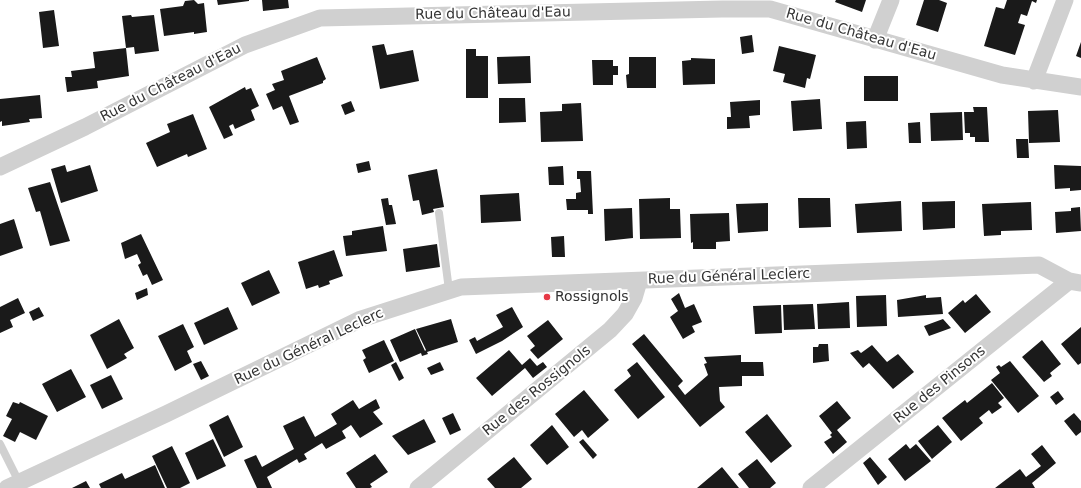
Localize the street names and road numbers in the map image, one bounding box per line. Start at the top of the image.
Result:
street label: Rue du Château d'Eau [415,4,571,24]
street label: Rue du Château d'Eau [784,5,938,65]
street label: Rue du Château d'Eau [98,40,244,126]
street label: Rue du Général Leclerc [648,266,810,288]
street label: Rue du Général Leclerc [232,305,386,389]
street label: Rue des Rossignols [480,342,594,440]
street label: Rue des Pinsons [891,343,989,427]

